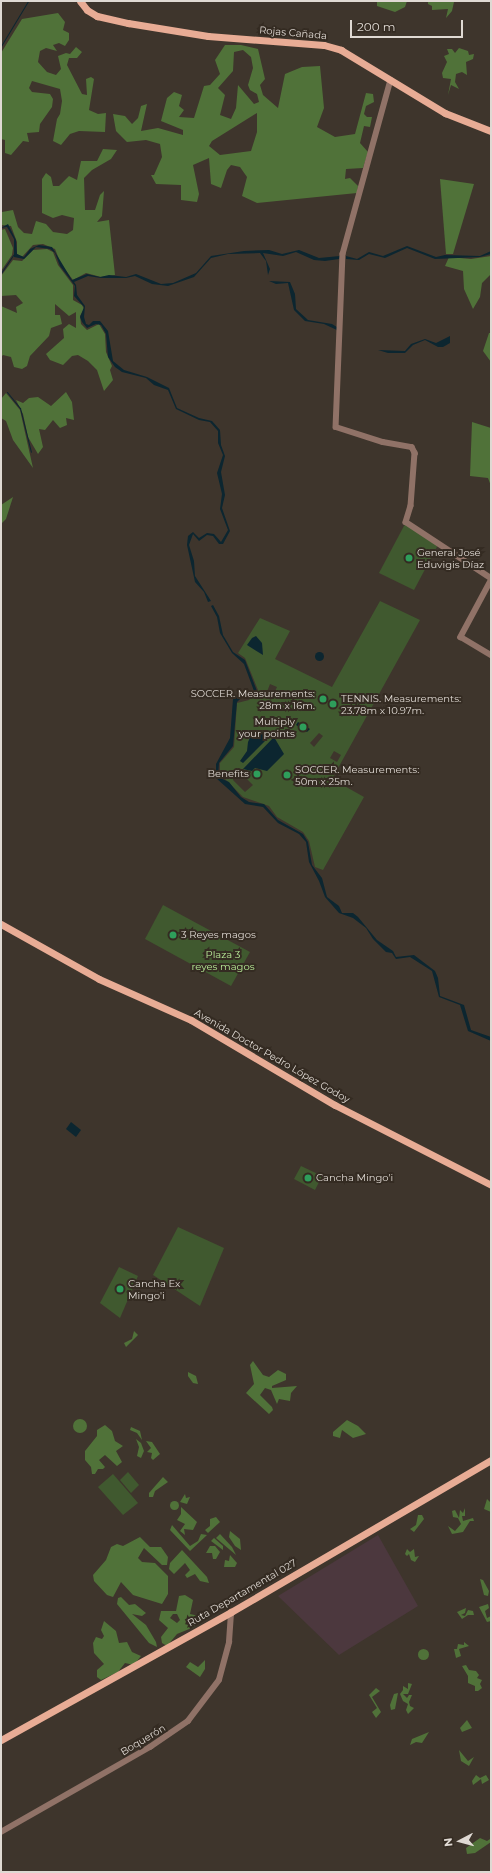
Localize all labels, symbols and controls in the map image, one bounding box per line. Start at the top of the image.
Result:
scale bar [352,12,465,38]
text: 200 m [357,19,396,34]
street label: Rojas Cañada [259,24,327,42]
place label: General José Eduvigis Díaz [417,546,484,570]
marker: General José Eduvigis Díaz [404,553,414,563]
place label: SOCCER. Measurements: 28m x 16m. [191,687,315,710]
place label: TENNIS. Measurements: 23.78m x 10.97m. [341,692,461,716]
marker: SOCCER. Measurements: 28m x 16m. [318,694,328,704]
marker: TENNIS. Measurements: 23.78m x 10.97m. [328,699,338,709]
place label: Multiply your points [239,715,295,738]
marker: Multiply your points [298,722,308,732]
place label: SOCCER. Measurements: 50m x 25m. [295,763,419,786]
place label: Benefits [208,768,249,780]
marker: Benefits [252,769,262,779]
marker: SOCCER. Measurements: 50m x 25m. [282,770,292,780]
place label: 3 Reyes magos [181,929,256,941]
marker: 3 Reyes magos [168,930,178,940]
park label: Plaza 3 reyes magos [191,948,255,972]
street label: Avenida Doctor Pedro López Godoy [192,1006,352,1106]
place label: Cancha Mingo'i [316,1172,393,1184]
marker: Cancha Mingo'i [303,1173,313,1183]
place label: Cancha Ex Mingo'i [128,1277,180,1300]
marker: Cancha Ex Mingo'i [115,1284,125,1294]
street label: Ruta Departamental 027 [185,1557,299,1629]
street label: Boquerón [118,1722,168,1758]
north arrow [440,1821,480,1861]
text: N [441,1837,455,1847]

